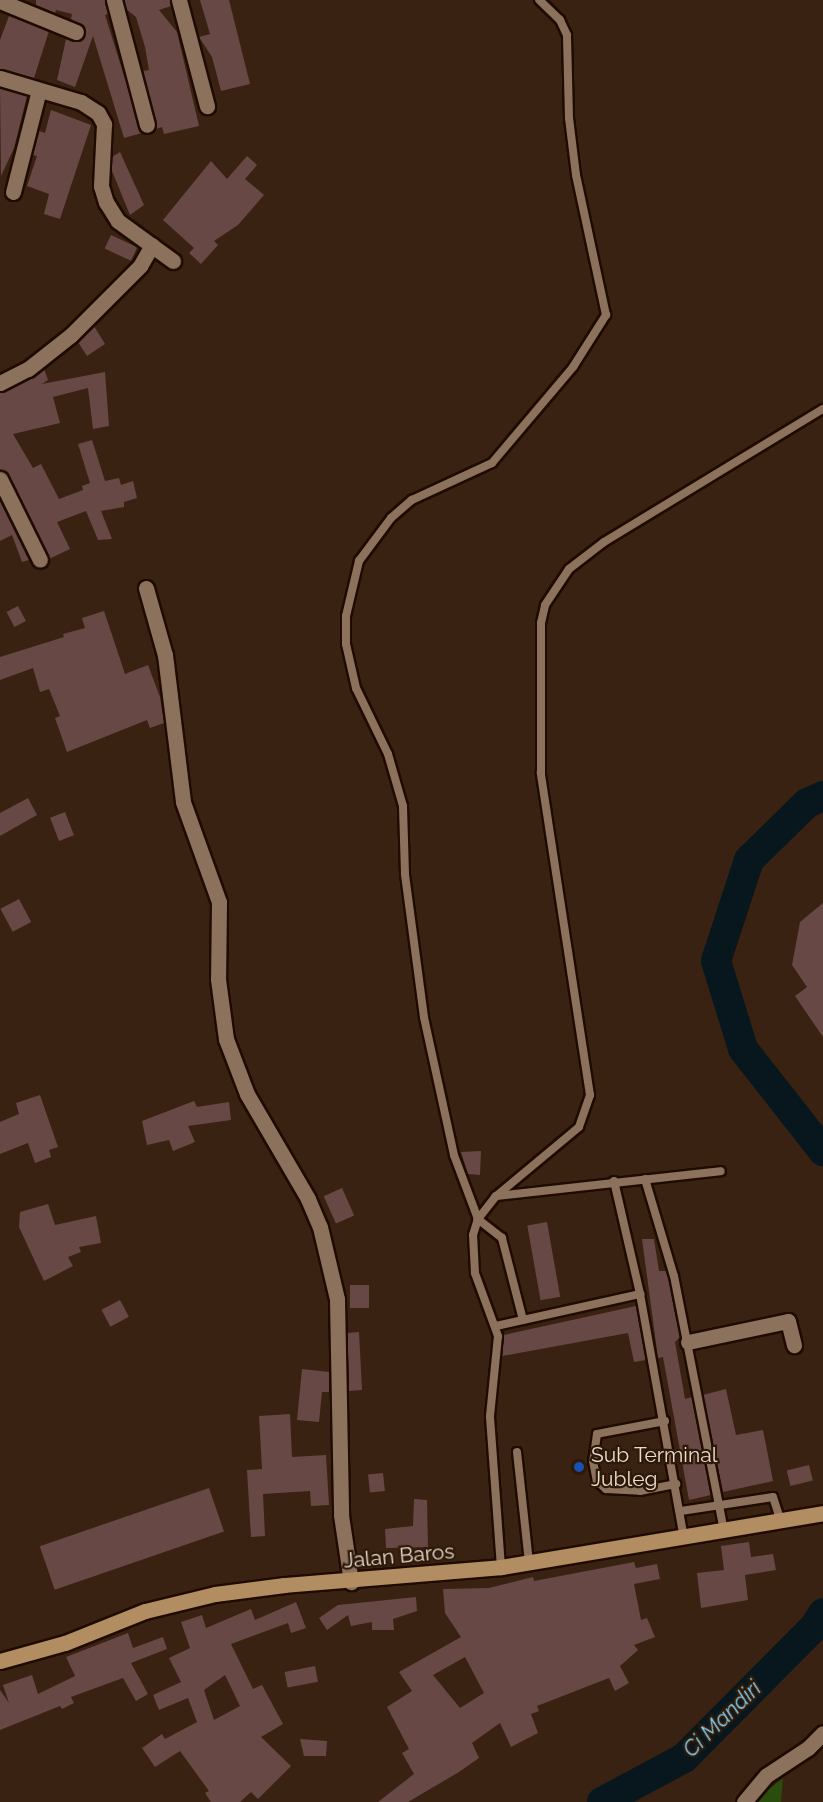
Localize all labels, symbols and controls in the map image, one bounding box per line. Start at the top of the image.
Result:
place label: Sub Terminal Jubleg [591,1442,718,1492]
marker: Sub Terminal Jubleg [572,1460,586,1474]
street label: Jalan Baros [343,1539,455,1573]
water label: Ci Mandiri [677,1675,767,1763]

